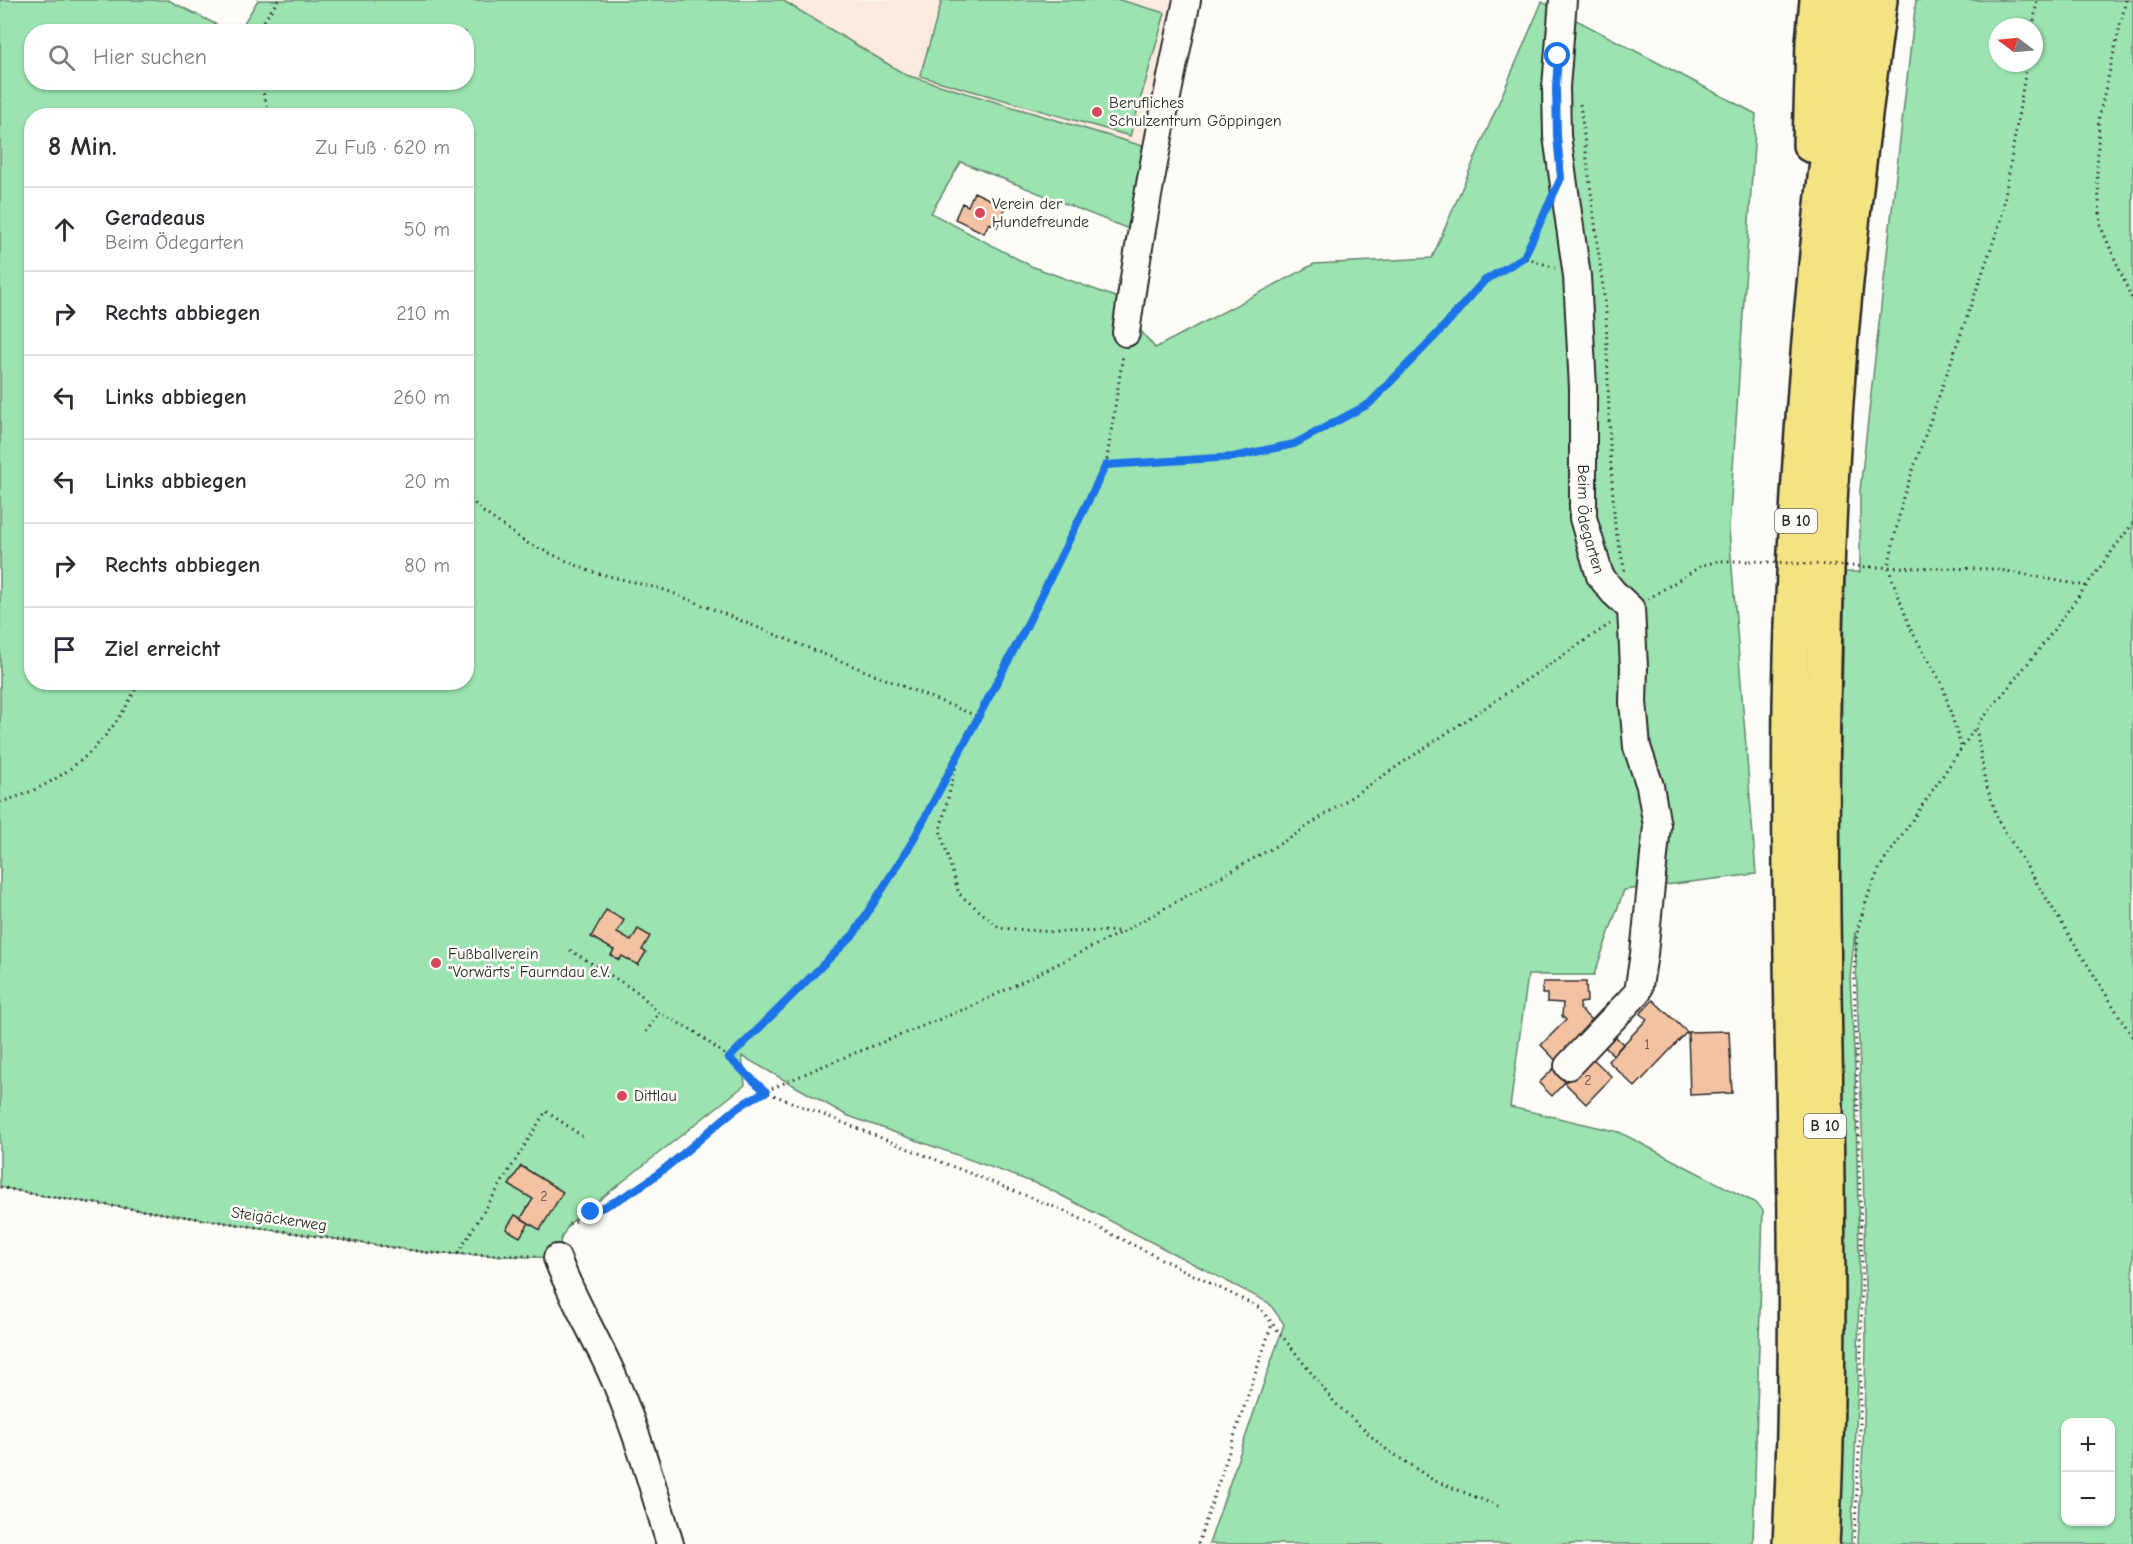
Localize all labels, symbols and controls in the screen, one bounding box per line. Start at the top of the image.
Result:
north arrow [1989,18,2043,72]
search box [24,24,474,90]
icon: search [45,41,78,74]
route start [1544,42,1570,68]
text: Hier suchen [93,44,207,70]
place label: Berufliches Schulzentrum Göppingen [1109,94,1282,130]
marker: Berufliches Schulzentrum Göppingen [1090,105,1104,119]
text: 8 Min. [48,132,117,162]
text: Zu Fuß · 620 m [316,136,450,159]
place label: Verein der Hundefreunde [992,195,1089,231]
text: Geradeaus [105,205,205,231]
marker: Verein der Hundefreunde [973,206,987,220]
icon: ahead [48,213,81,246]
text: 50 m [404,218,450,241]
text: Beim Ödegarten [105,231,244,254]
icon: right [48,297,81,330]
text: Rechts abbiegen [105,300,260,326]
text: 210 m [396,302,450,325]
icon: left [48,381,81,414]
text: Links abbiegen [105,384,247,410]
text: 260 m [393,386,450,409]
icon: left [48,465,81,498]
street label: Beim Ödegarten [1574,465,1608,576]
text: Links abbiegen [105,468,247,494]
text: 20 m [404,470,450,493]
road number: B 10 [1775,509,1817,533]
icon: right [48,549,81,582]
text: Rechts abbiegen [105,552,260,578]
text: 80 m [404,554,450,577]
icon: arrive [48,633,81,666]
text: Ziel erreicht [105,636,220,662]
place label: Fußballverein "Vorwärts" Faurndau e.V. [448,945,610,981]
marker: Fußballverein "Vorwärts" Faurndau e.V. [429,956,443,970]
house number: 1 [1644,1036,1650,1053]
house number: 2 [1584,1072,1592,1089]
place label: Dittlau [634,1087,677,1105]
marker: Dittlau [615,1089,629,1103]
road number: B 10 [1804,1114,1846,1138]
house number: 2 [540,1188,548,1205]
route end [577,1198,603,1224]
street label: Steigäckerweg [230,1203,328,1235]
map controls [2061,1418,2115,1526]
button: + [2061,1418,2115,1472]
button: − [2061,1472,2115,1526]

